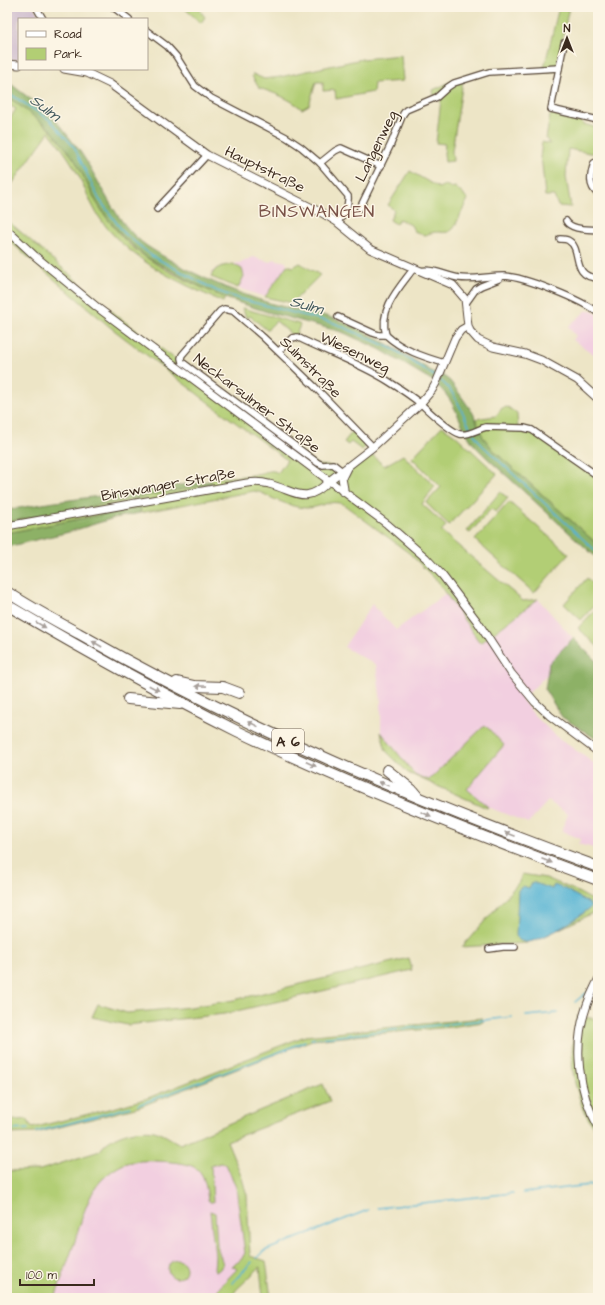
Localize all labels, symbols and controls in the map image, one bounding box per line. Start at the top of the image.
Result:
legend [18,18,148,70]
north arrow [547,18,587,58]
text: N [564,21,571,36]
text: Road [54,26,82,43]
text: Park [54,46,82,63]
water label: Sulm [25,89,67,128]
street label: Langenweg [350,107,404,186]
street label: Hauptstraße [221,141,308,198]
district label: BINSWANGEN [259,200,375,224]
water label: Sulm [288,290,327,320]
street label: Wiesenweg [316,326,394,379]
street label: Sulmstraße [275,332,346,403]
street label: Neckarsulmer Straße [189,349,325,458]
street label: Binswanger Straße [99,462,237,508]
one-way arrow [35,621,47,628]
one-way arrow [91,641,103,648]
one-way arrow [194,683,207,689]
one-way arrow [149,684,160,691]
one-way arrow [247,721,258,727]
road number: A 6 [272,729,304,753]
one-way arrow [305,761,316,767]
one-way arrow [378,781,389,787]
one-way arrow [420,811,432,817]
one-way arrow [503,830,515,836]
one-way arrow [542,858,554,864]
scale bar [20,1261,94,1287]
text: 100 m [26,1267,57,1284]

